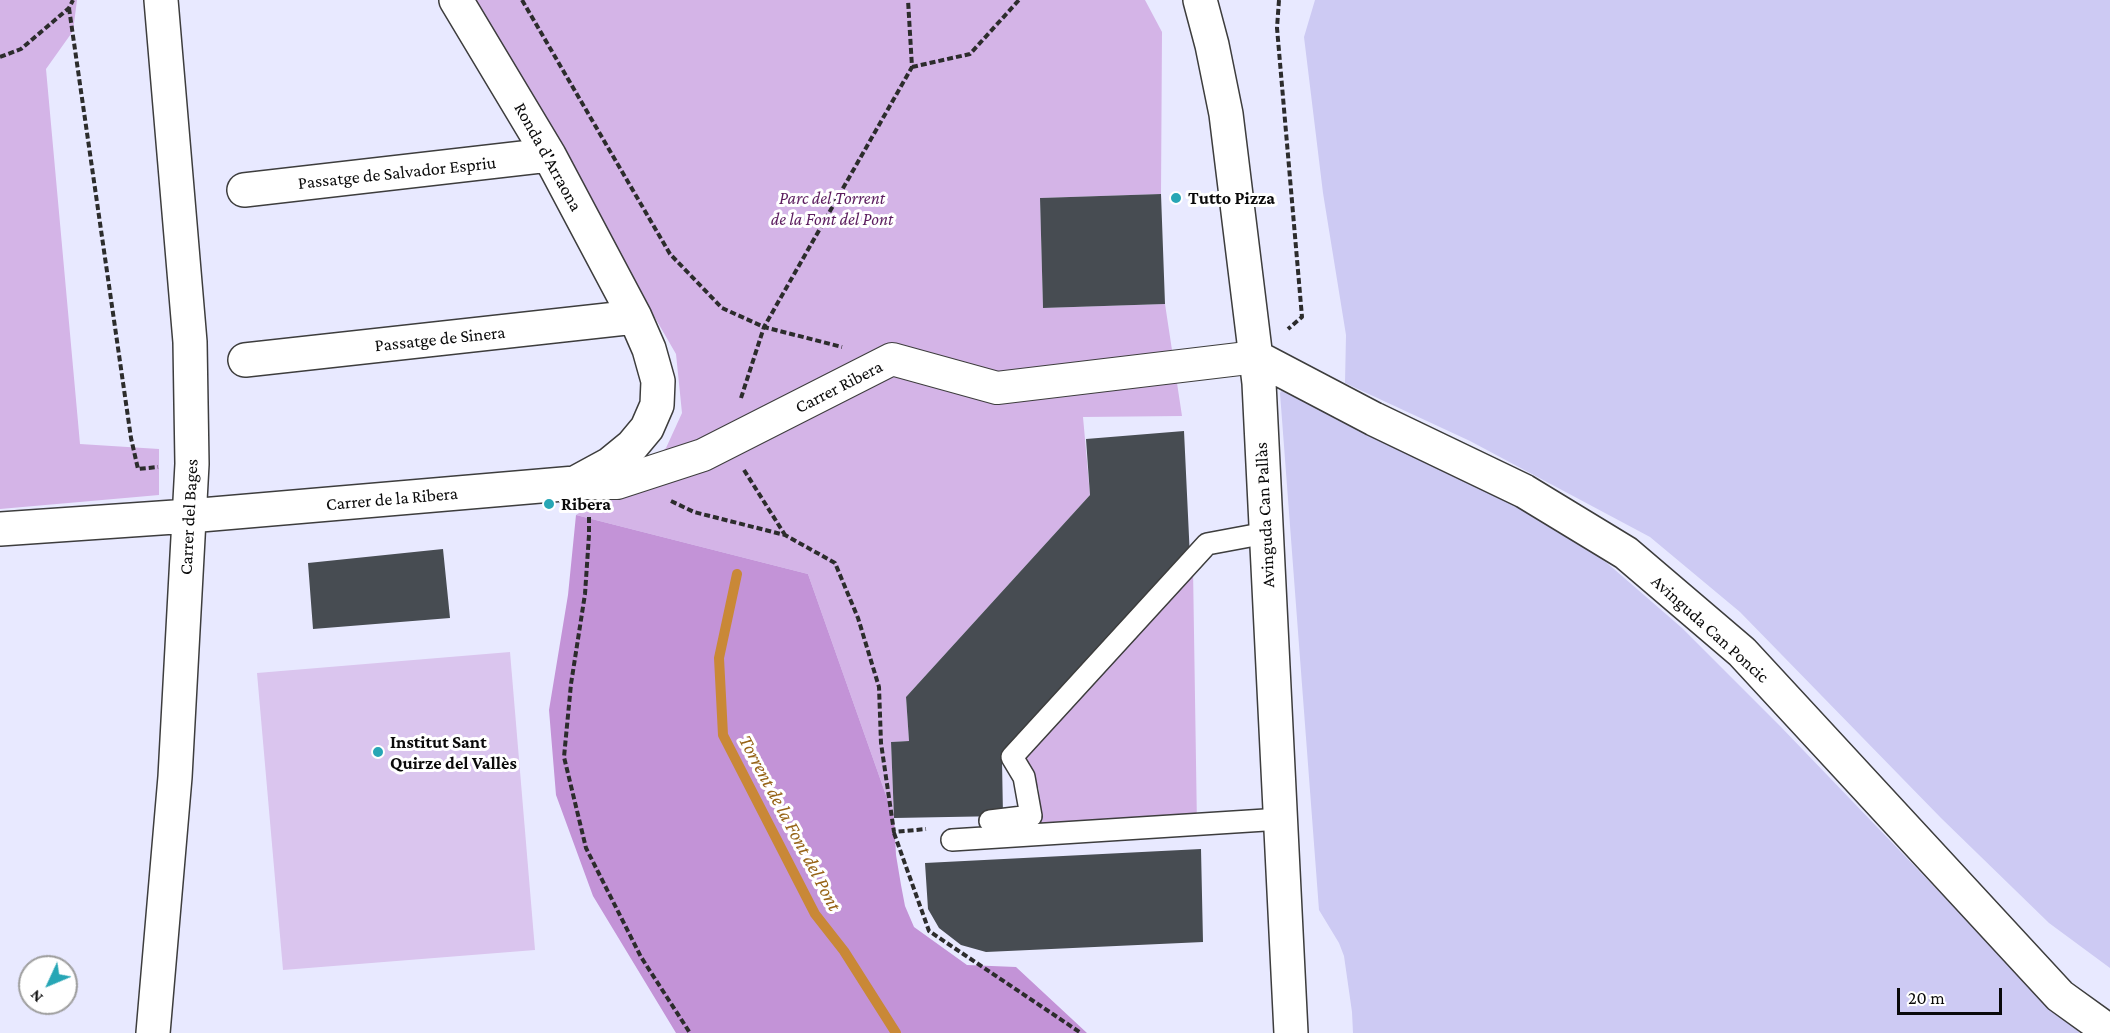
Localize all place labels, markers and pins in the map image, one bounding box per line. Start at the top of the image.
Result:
place label: Tutto Pizza [1188,187,1275,209]
marker: Tutto Pizza [1169,191,1183,205]
place label: Ribera [561,493,611,515]
marker: Ribera [542,497,556,511]
place label: Institut Sant Quirze del Vallès [390,731,517,774]
marker: Institut Sant Quirze del Vallès [371,745,385,759]

